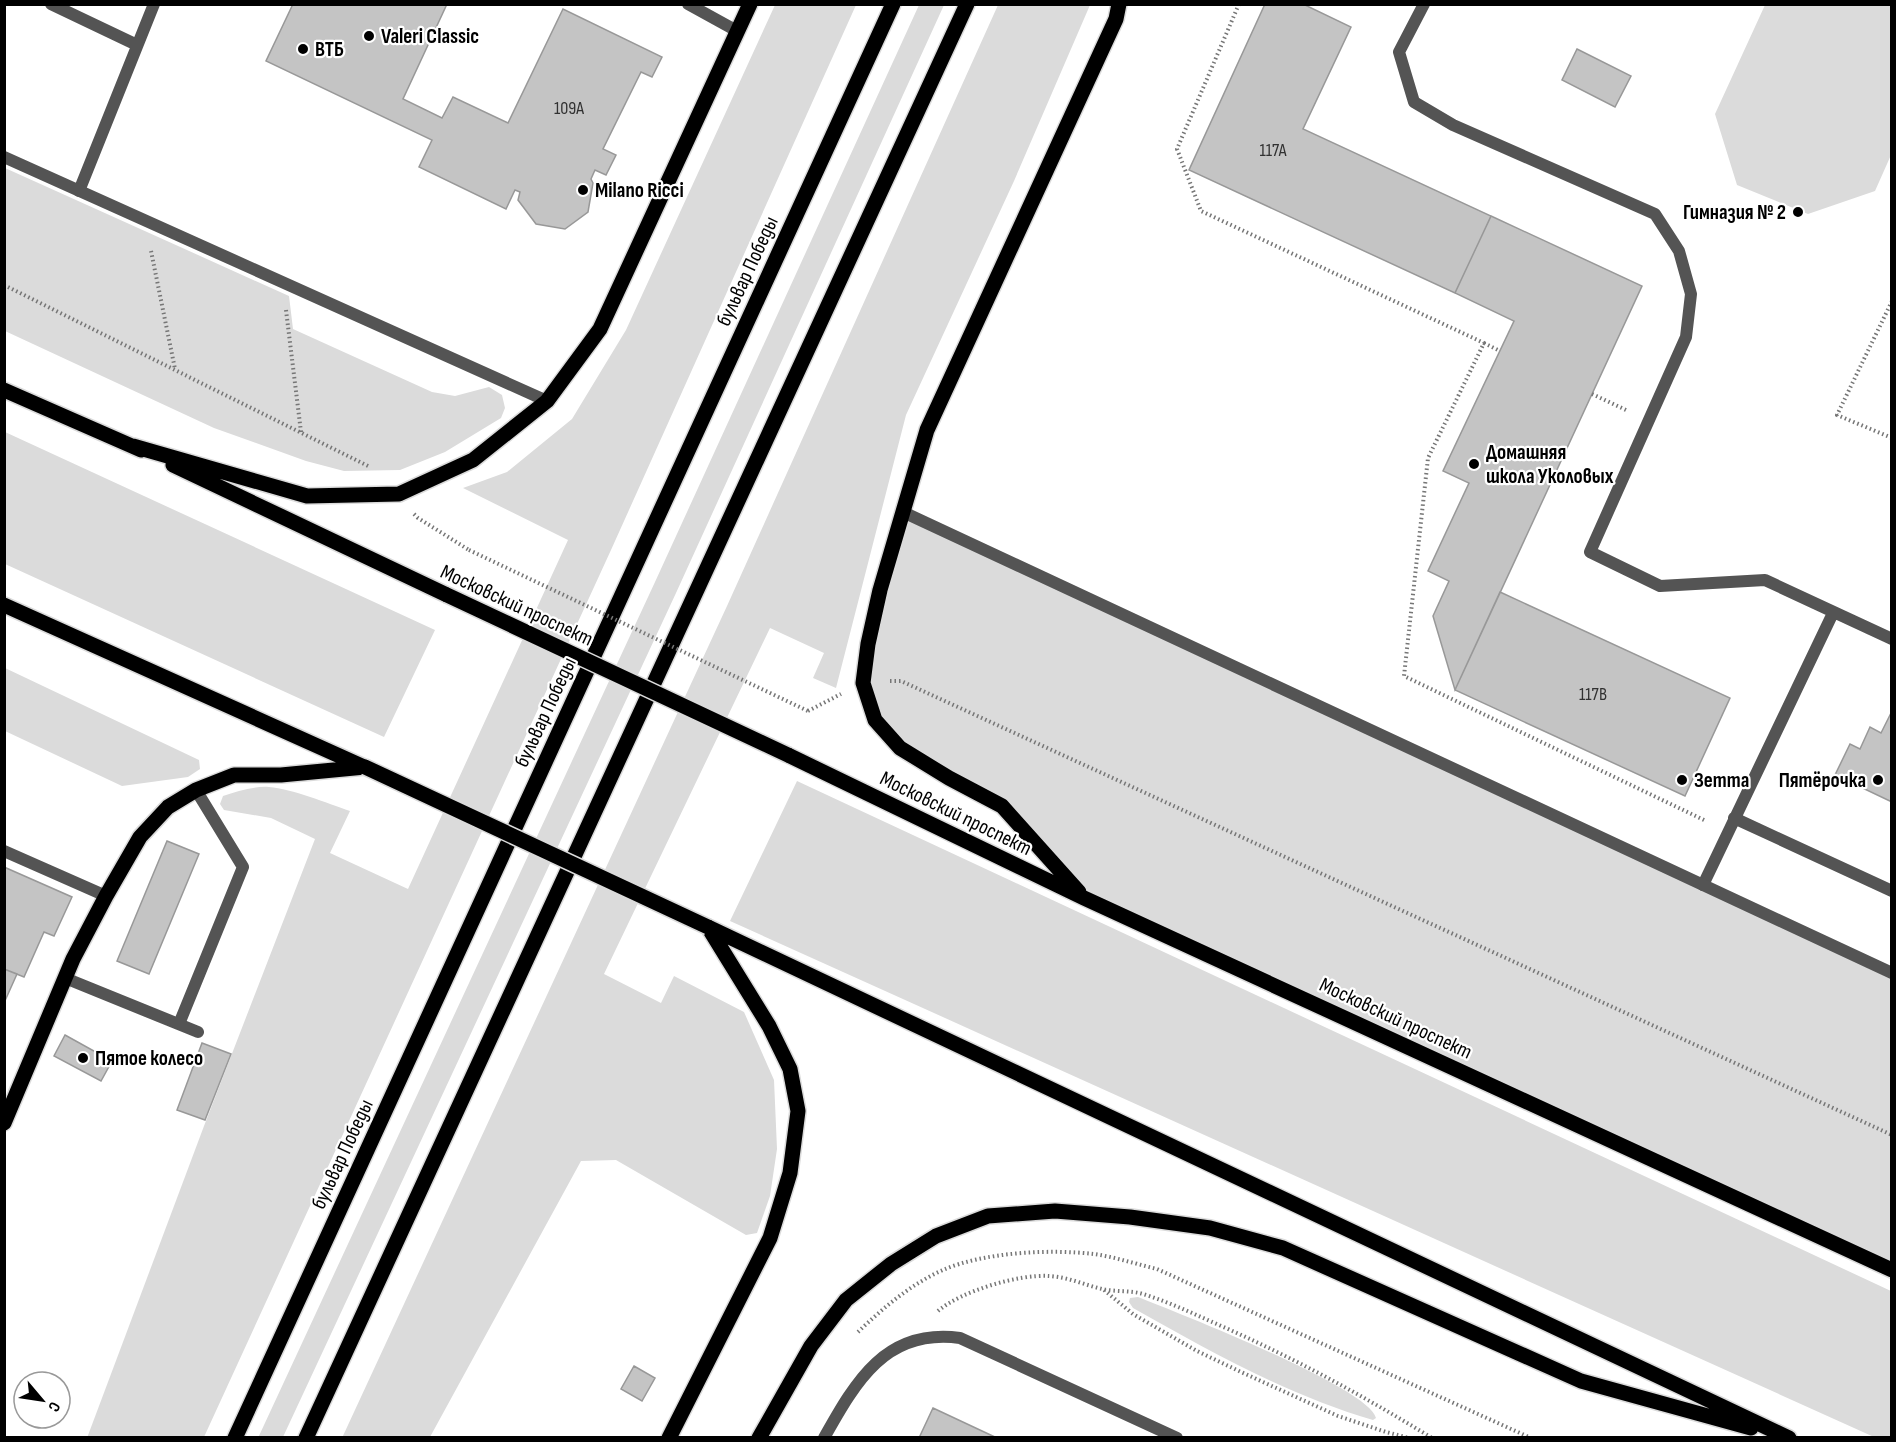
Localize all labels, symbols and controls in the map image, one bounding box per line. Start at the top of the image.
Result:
place label: Valeri Classic [381,24,479,49]
marker: Valeri Classic [362,29,376,43]
place label: ВТБ [315,37,344,62]
marker: ВТБ [296,42,310,56]
house number: 109А [554,98,584,119]
house number: 117А [1259,140,1287,161]
place label: Milano Ricci [595,178,684,203]
marker: Milano Ricci [576,183,590,197]
place label: Гимназия № 2 [1683,200,1786,225]
marker: Гимназия № 2 [1791,205,1805,219]
street label: бульвар Победы [711,212,784,330]
place label: Домашняя школа Уколовых [1486,440,1614,489]
marker: Домашняя школа Уколовых [1467,457,1481,471]
street label: Московский проспект [437,559,597,652]
street label: бульвар Победы [509,653,582,771]
house number: 117В [1579,684,1607,705]
street label: Московский проспект [876,766,1036,861]
place label: Зетта [1694,768,1749,793]
place label: Пятёрочка [1779,768,1866,793]
marker: Зетта [1675,773,1689,787]
marker: Пятёрочка [1871,773,1885,787]
street label: Московский проспект [1316,972,1476,1065]
place label: Пятое колесо [95,1046,203,1071]
marker: Пятое колесо [76,1051,90,1065]
street label: бульвар Победы [306,1095,379,1213]
north arrow [12,1370,72,1430]
text: С [44,1398,64,1415]

